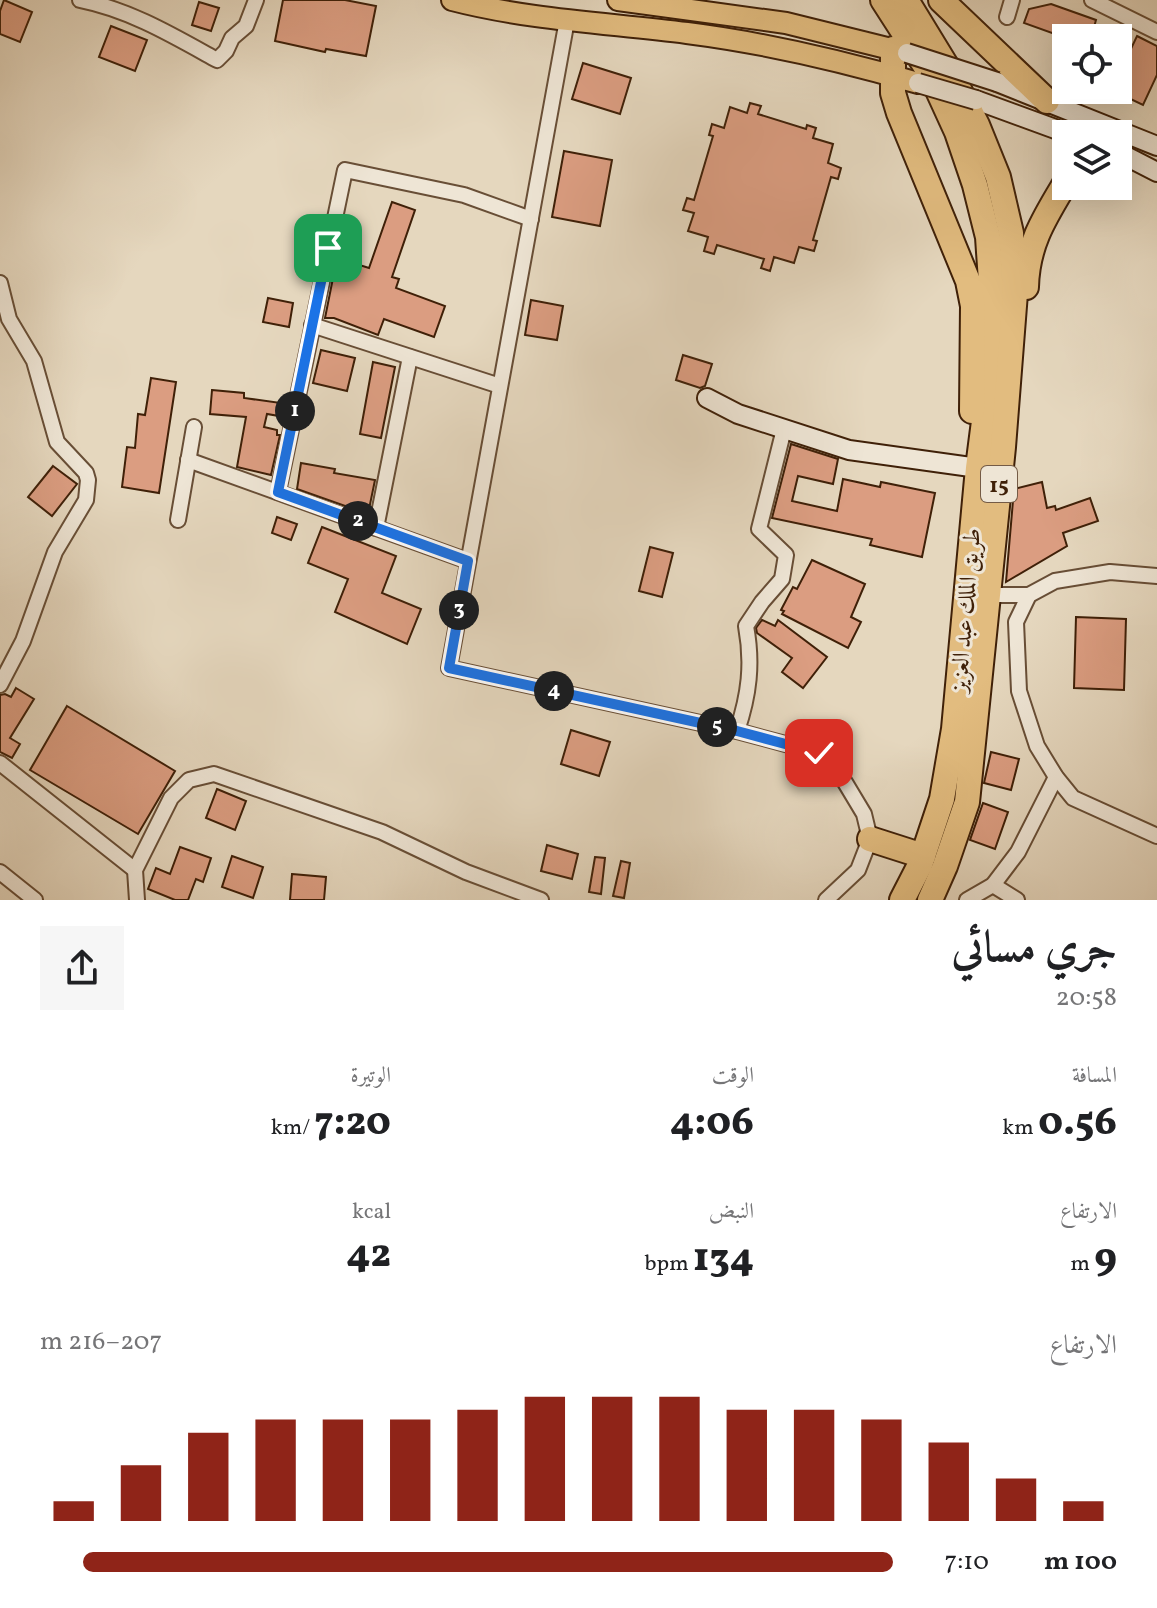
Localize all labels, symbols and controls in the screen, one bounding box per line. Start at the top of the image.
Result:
map controls [1052,24,1132,200]
button: locate [1052,24,1132,104]
button: layers [1052,120,1132,200]
pin [294,214,362,282]
icon: arrive [306,226,350,270]
pin: 1 [275,391,315,431]
text: 1 [291,395,299,426]
road number: 15 [981,466,1017,502]
pin: 2 [338,501,378,541]
text: 2 [352,505,364,536]
street label: طريق الملك عبد العزيز [943,527,991,697]
pin: 3 [439,590,479,630]
text: 3 [453,594,465,625]
pin: 4 [534,671,574,711]
text: 4 [547,675,561,706]
pin: 5 [697,707,737,747]
text: 5 [712,711,722,742]
pin [785,719,853,787]
icon: check [797,731,841,775]
text: جري مسائي [951,919,1117,980]
button: share [40,926,124,1010]
text: 20:58 [1056,980,1117,1016]
text: الوتيرة [350,1061,391,1092]
text: الوقت [712,1061,754,1092]
text: المسافة [1072,1061,1117,1092]
text: 7:20 [315,1096,391,1152]
text: 4:06 [670,1096,754,1152]
text: 0.56 [1038,1096,1117,1152]
text: /km [271,1113,315,1144]
text: km [1002,1113,1038,1144]
text: kcal [352,1197,391,1228]
text: النبض [709,1197,754,1228]
text: الارتفاع [1060,1197,1117,1228]
text: 42 [346,1228,391,1284]
text: 134 [693,1232,754,1288]
text: 9 [1094,1232,1117,1288]
text: bpm [645,1249,693,1280]
text: m [1070,1249,1094,1280]
text: 207–216 m [40,1324,162,1360]
text: الارتفاع [1050,1328,1117,1364]
text: 7:10 [945,1544,989,1580]
text: 100 m [1044,1544,1117,1580]

